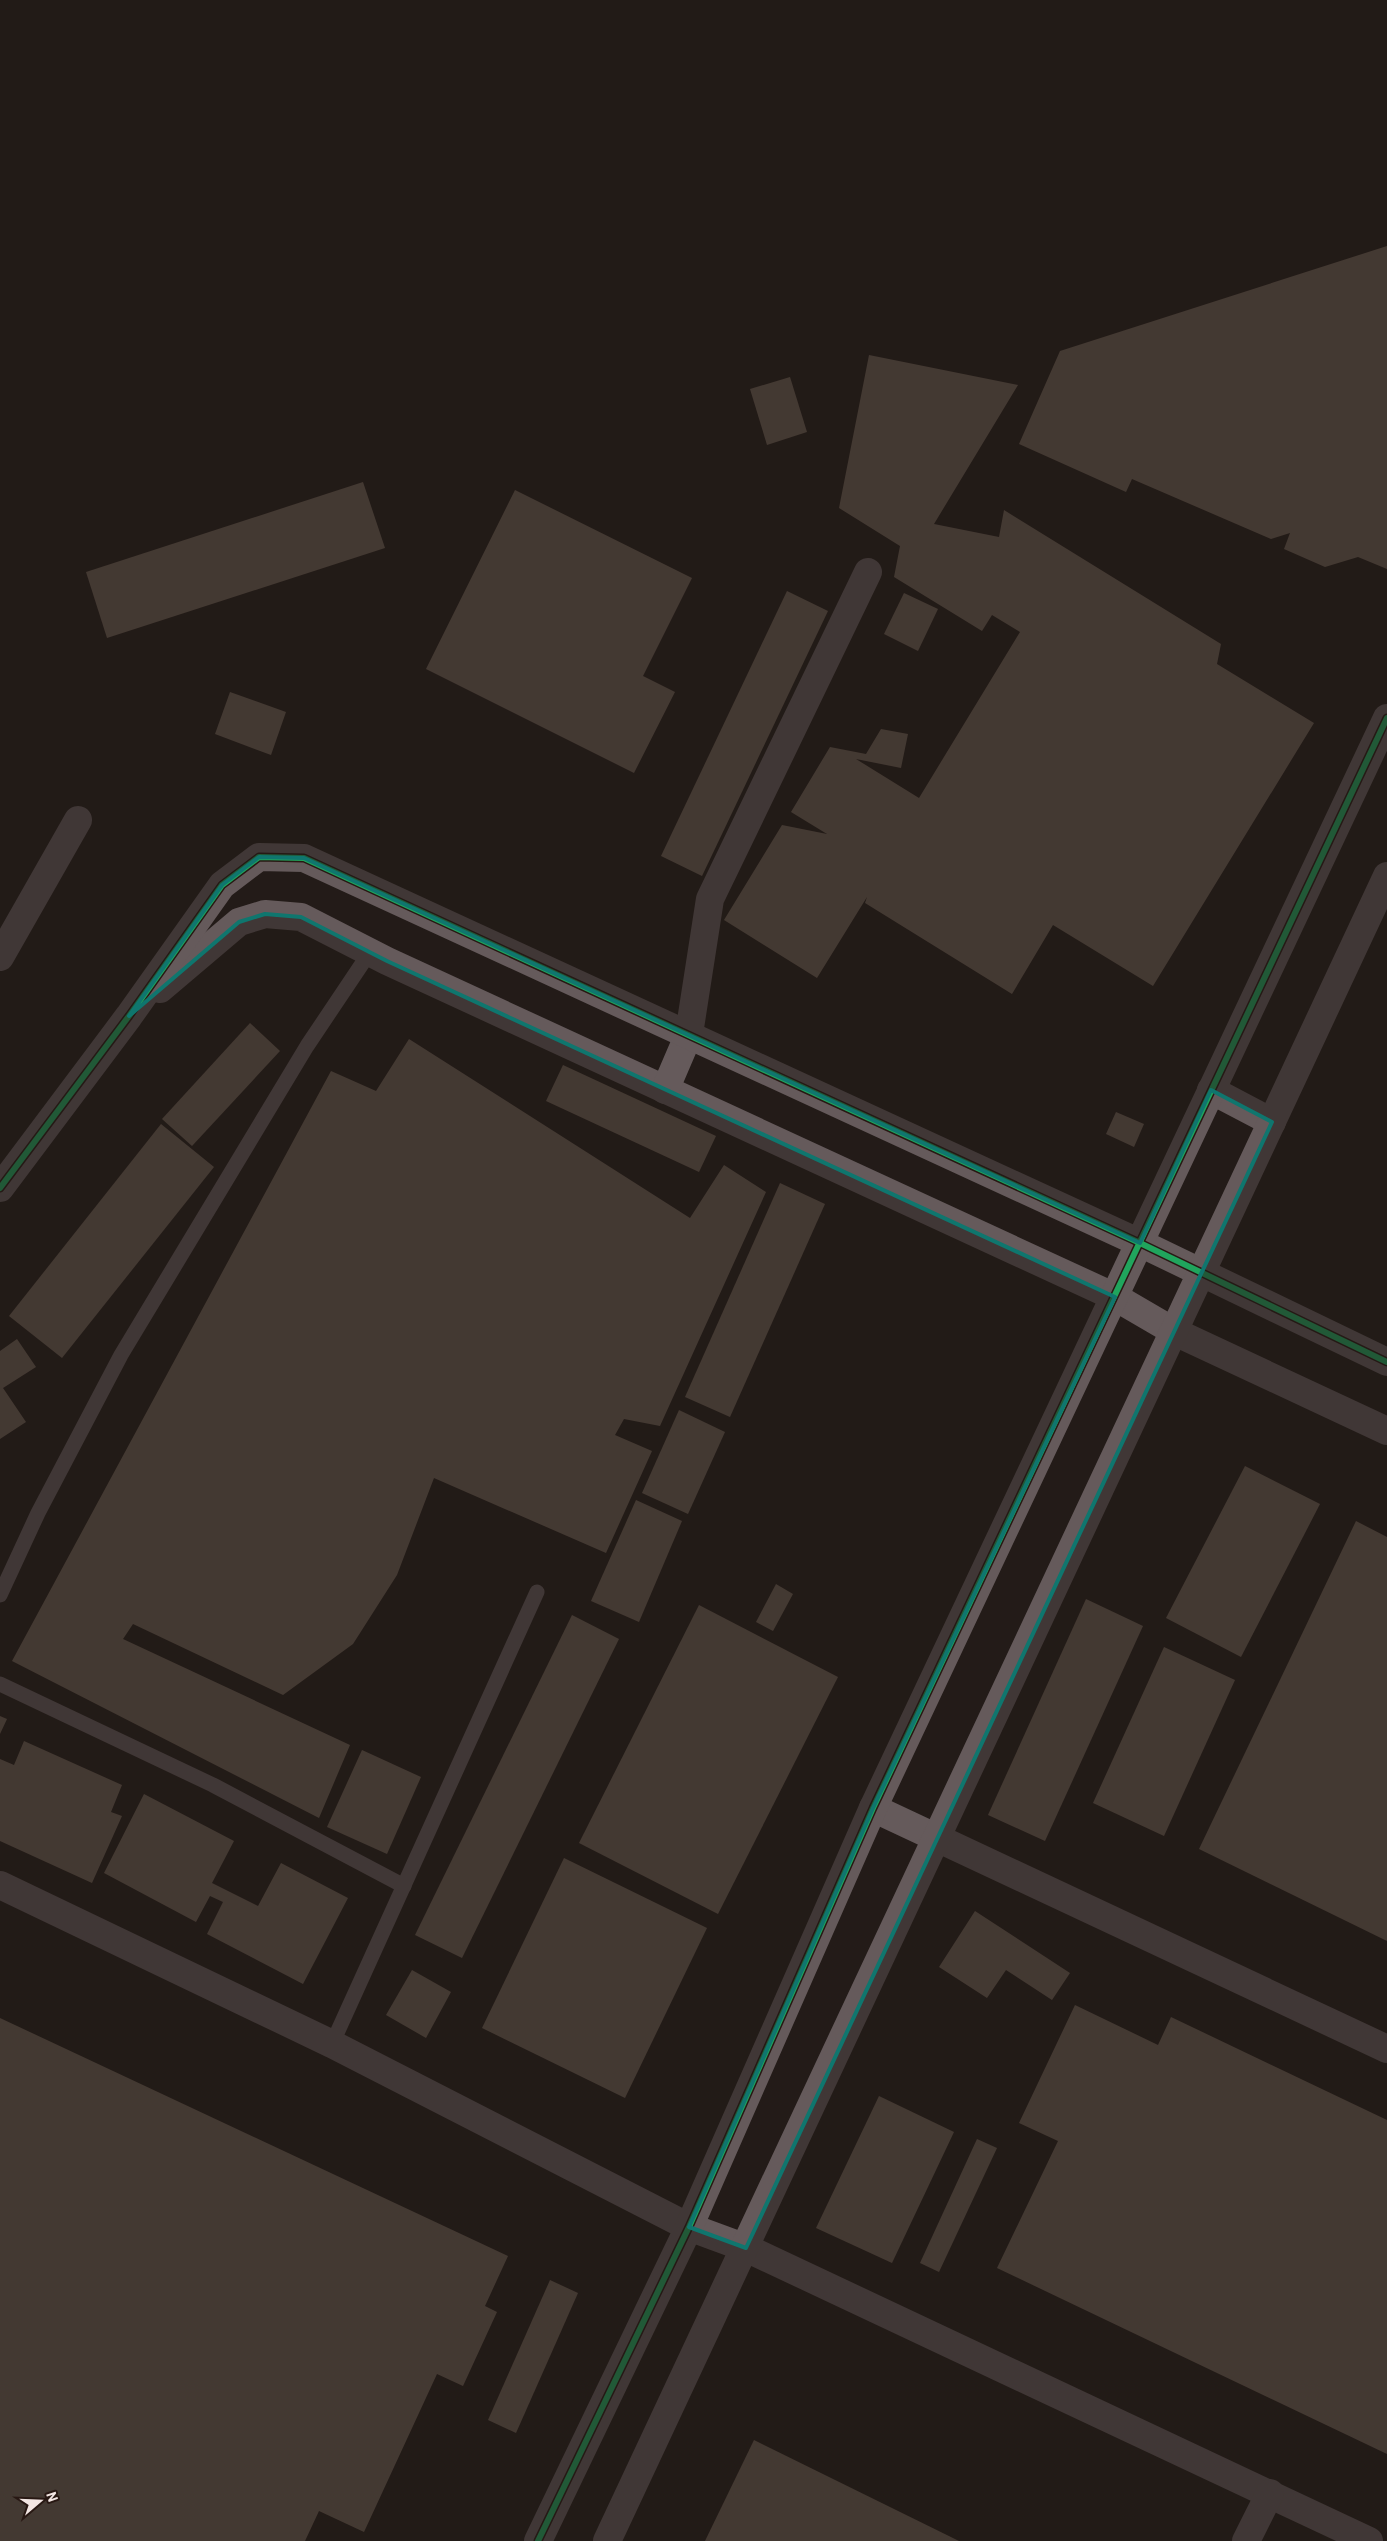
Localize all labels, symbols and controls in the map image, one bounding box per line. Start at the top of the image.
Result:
north arrow [15,2476,65,2526]
text: N [43,2489,62,2504]

